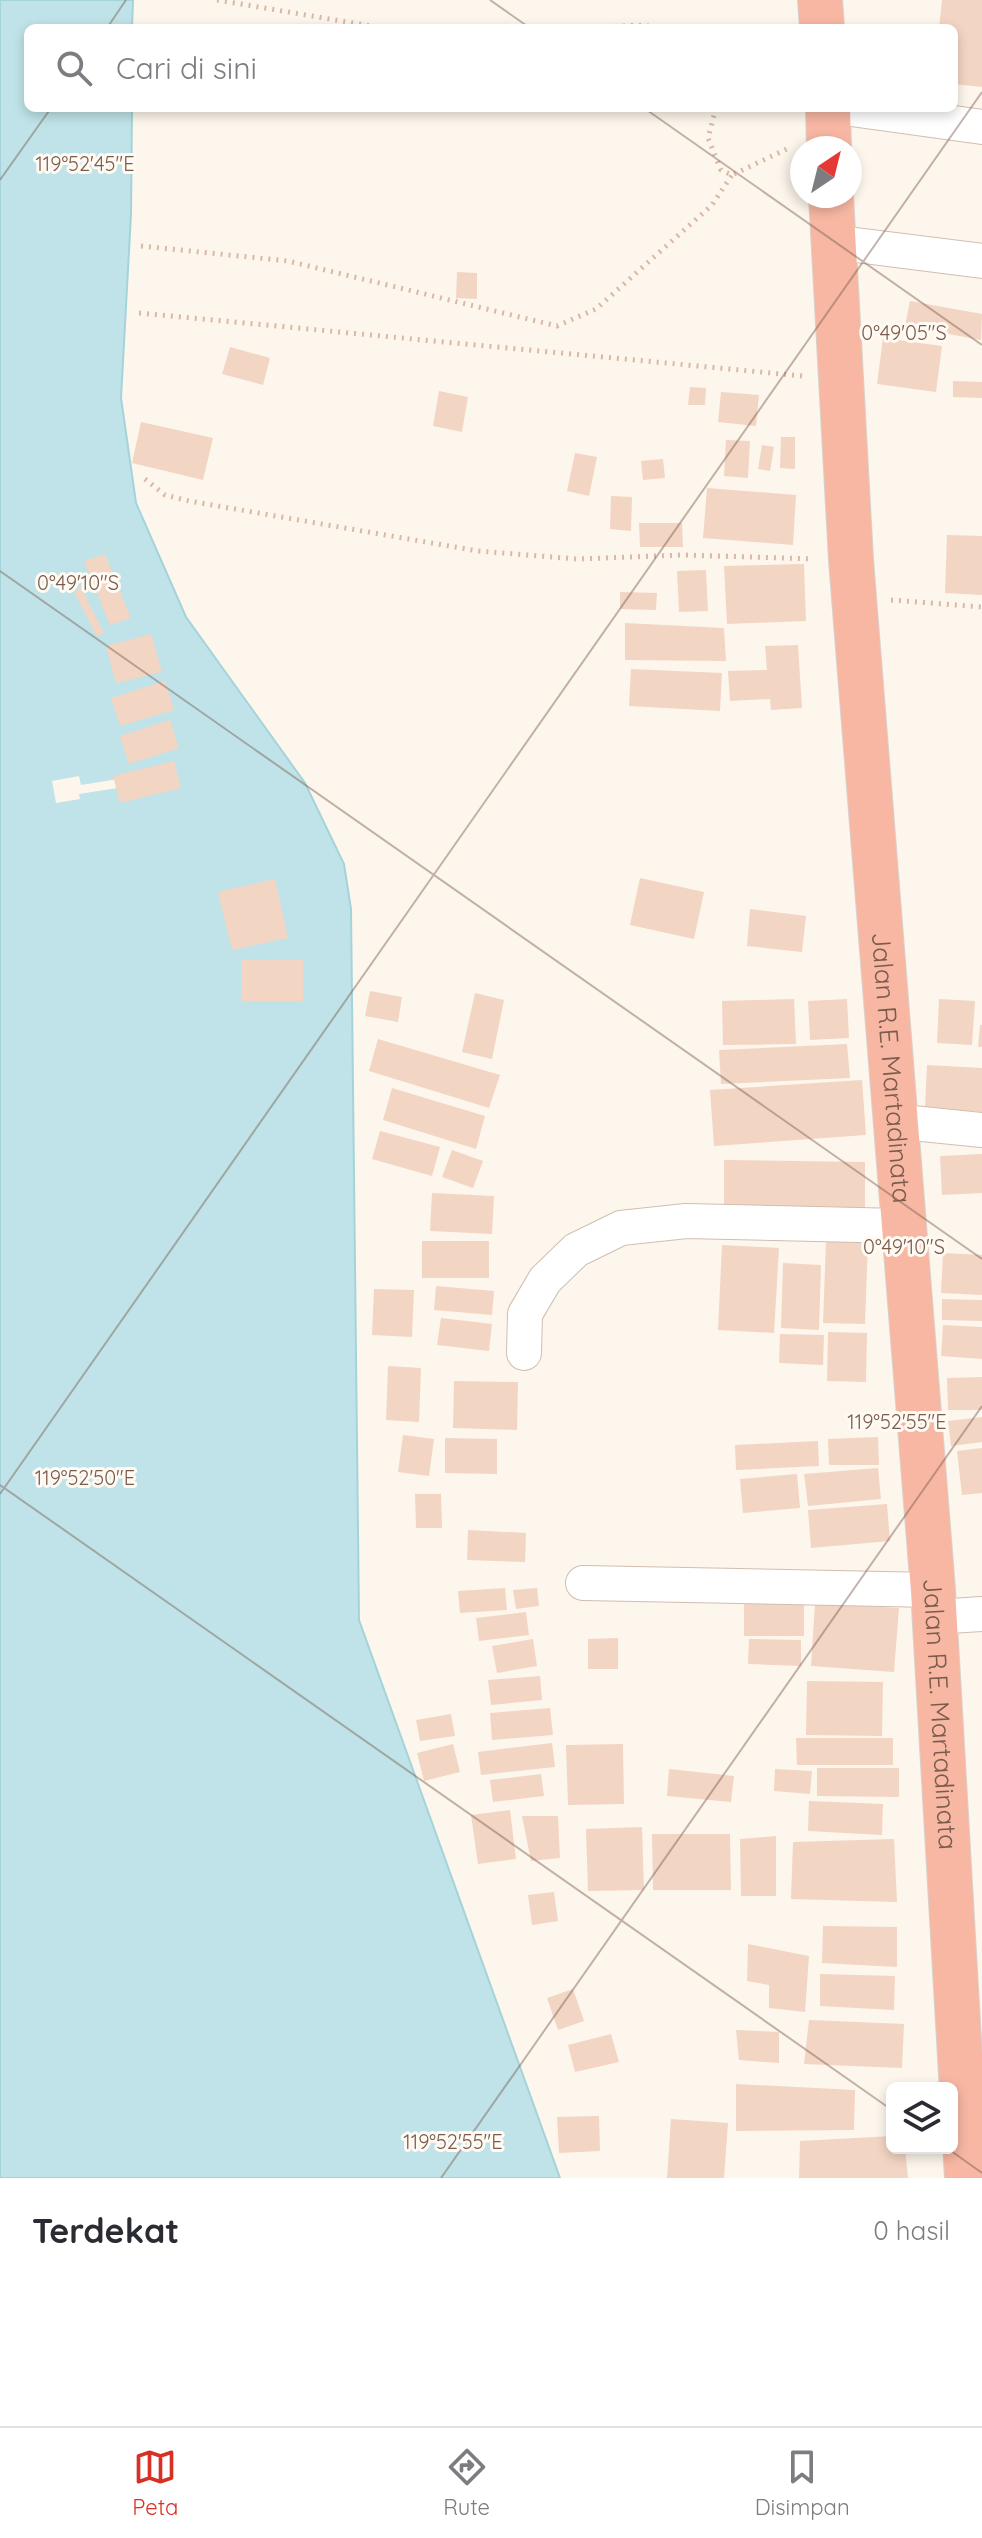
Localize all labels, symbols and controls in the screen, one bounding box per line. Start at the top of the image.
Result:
search box [24,24,958,112]
icon: search [52,46,96,90]
text: Cari di sini [116,49,257,87]
north arrow [790,136,862,208]
text: 119°52'45"E [35,151,135,176]
text: 0°49'05"S [861,320,947,345]
text: 0°49'10"S [37,570,119,595]
street label: Jalan R.E. Martadinata [865,931,919,1205]
text: 0°49'10"S [863,1234,945,1259]
text: 119°52'55"E [847,1409,947,1434]
text: 119°52'50"E [35,1465,135,1490]
street label: Jalan R.E. Martadinata [916,1577,965,1851]
map controls [886,2082,958,2154]
button: layers [886,2082,958,2154]
text: 119°52'55"E [403,2129,503,2154]
text: Terdekat [32,2209,179,2252]
text: 0 hasil [873,2214,950,2247]
tab: Peta [132,2445,178,2521]
tab: Rute [443,2445,490,2521]
tab: Disimpan [755,2445,850,2521]

